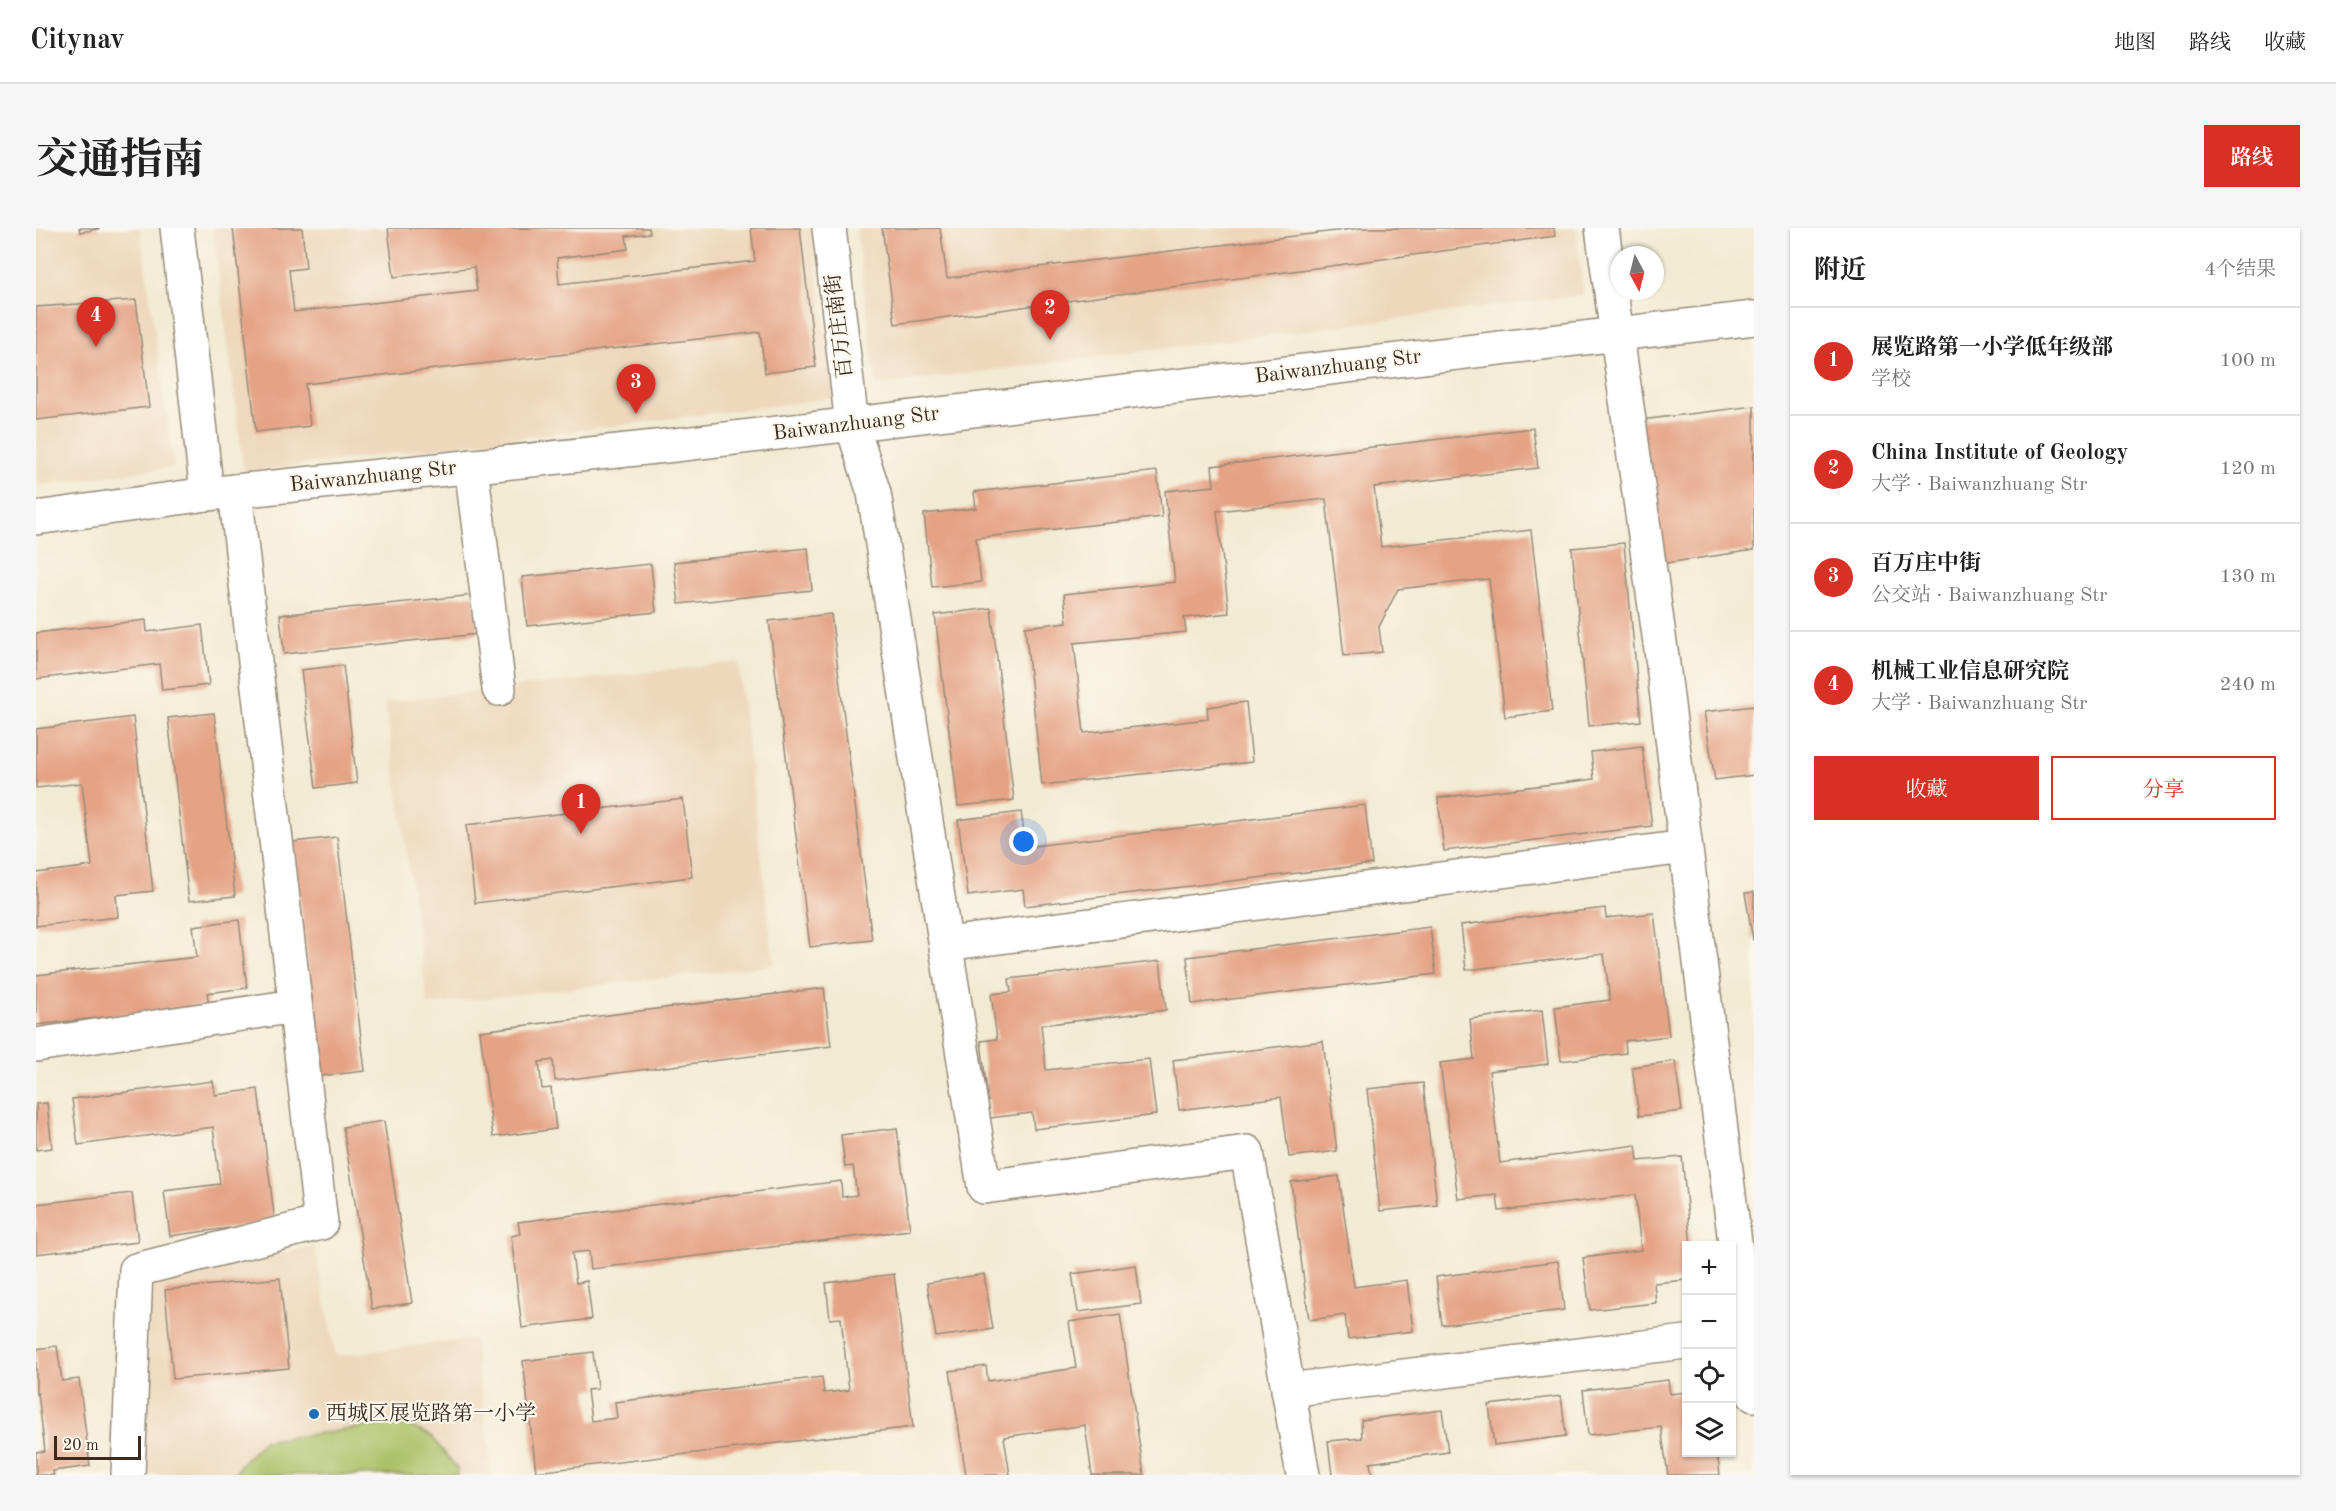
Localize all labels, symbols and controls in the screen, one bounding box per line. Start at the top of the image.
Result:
text: Citynav [30,27,125,55]
text: 地图 [2114,33,2156,54]
text: 路线 [2189,33,2231,54]
text: 收藏 [2264,33,2306,54]
button: 路线 [2204,125,2300,187]
text: 交通指南 [36,141,204,183]
north arrow [1610,246,1664,300]
text: 附近 [1814,258,1866,284]
text: 4个结果 [2204,260,2276,280]
street label: 百万庄南街 [821,273,857,380]
pin: 2 [1030,291,1070,340]
pin: 4 [76,298,116,347]
text: 展览路第一小学低年级部 [1871,337,2113,359]
street label: Baiwanzhuang Str [1254,346,1423,388]
text: 1 [1828,351,1839,371]
text: 100 m [2220,351,2276,371]
pin: 3 [616,364,656,414]
text: 学校 [1871,370,1911,390]
street label: Baiwanzhuang Str [772,403,941,445]
text: China Institute of Geology [1871,442,2128,464]
street label: Baiwanzhuang Str [289,458,458,496]
text: 2 [1828,459,1839,479]
text: 120 m [2220,459,2276,479]
text: 大学 · Baiwanzhuang Str [1871,475,2087,495]
text: 百万庄中街 [1871,553,1981,575]
text: 3 [1828,567,1839,587]
text: 130 m [2220,567,2276,587]
text: 公交站 · Baiwanzhuang Str [1871,586,2107,606]
text: 机械工业信息研究院 [1871,661,2069,683]
text: 4 [1828,675,1839,695]
text: 240 m [2220,675,2276,695]
text: 大学 · Baiwanzhuang Str [1871,694,2087,714]
button: 收藏 [1814,756,2039,820]
button: 分享 [2051,756,2276,820]
pin: 1 [562,784,600,834]
your location [1009,827,1038,856]
map controls [1682,1241,1736,1457]
button: + [1682,1241,1736,1295]
button: − [1682,1295,1736,1349]
button: locate [1682,1349,1736,1403]
place label: 西城区展览路第一小学 [326,1402,536,1425]
button: layers [1682,1403,1736,1457]
marker: 西城区展览路第一小学 [307,1407,321,1421]
scale bar [54,1433,141,1460]
text: 20 m [63,1438,99,1454]

